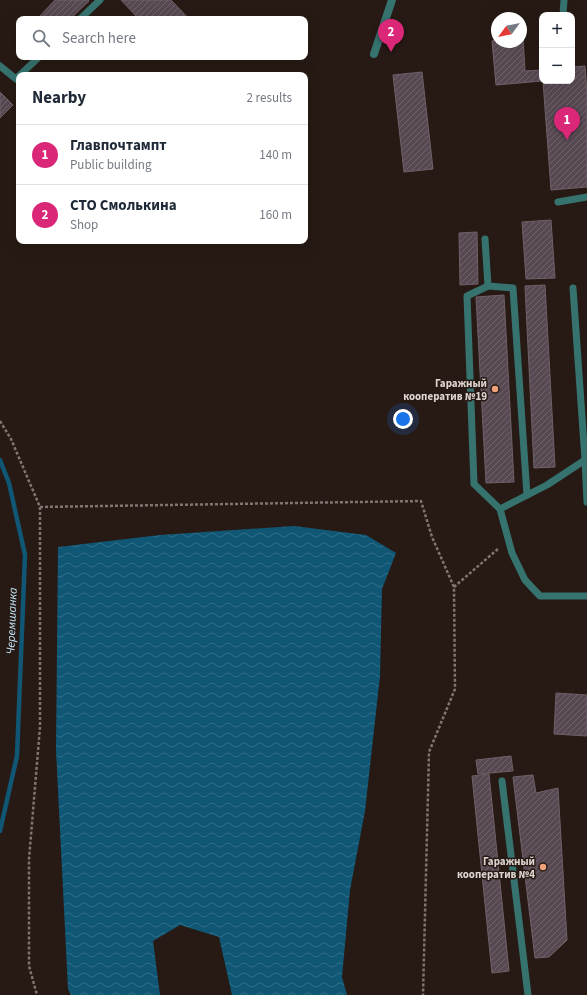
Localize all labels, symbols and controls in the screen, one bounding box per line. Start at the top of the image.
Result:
north arrow [491,12,527,48]
map controls [539,12,575,84]
button: + [539,12,575,48]
search box [16,16,308,60]
pin: 2 [378,19,404,52]
icon: search [30,27,52,49]
text: Search here [62,28,136,49]
button: − [539,48,575,84]
text: Nearby [32,86,86,110]
text: 2 results [247,89,292,107]
pin: 1 [554,107,580,140]
text: Главпочтампт [70,135,167,156]
text: 1 [42,146,48,164]
text: 140 m [259,146,292,164]
text: Public building [70,156,152,174]
text: СТО Смолькина [70,195,177,216]
text: 2 [42,206,48,224]
text: 160 m [259,206,292,224]
text: Shop [70,216,98,234]
place label: Гаражный кооператив №19 [403,376,487,404]
marker: Гаражный кооператив №19 [490,384,500,394]
your location [393,409,413,429]
water label: Черемшанка [2,587,22,655]
place label: Гаражный кооператив №4 [457,854,535,882]
marker: Гаражный кооператив №4 [538,862,548,872]

